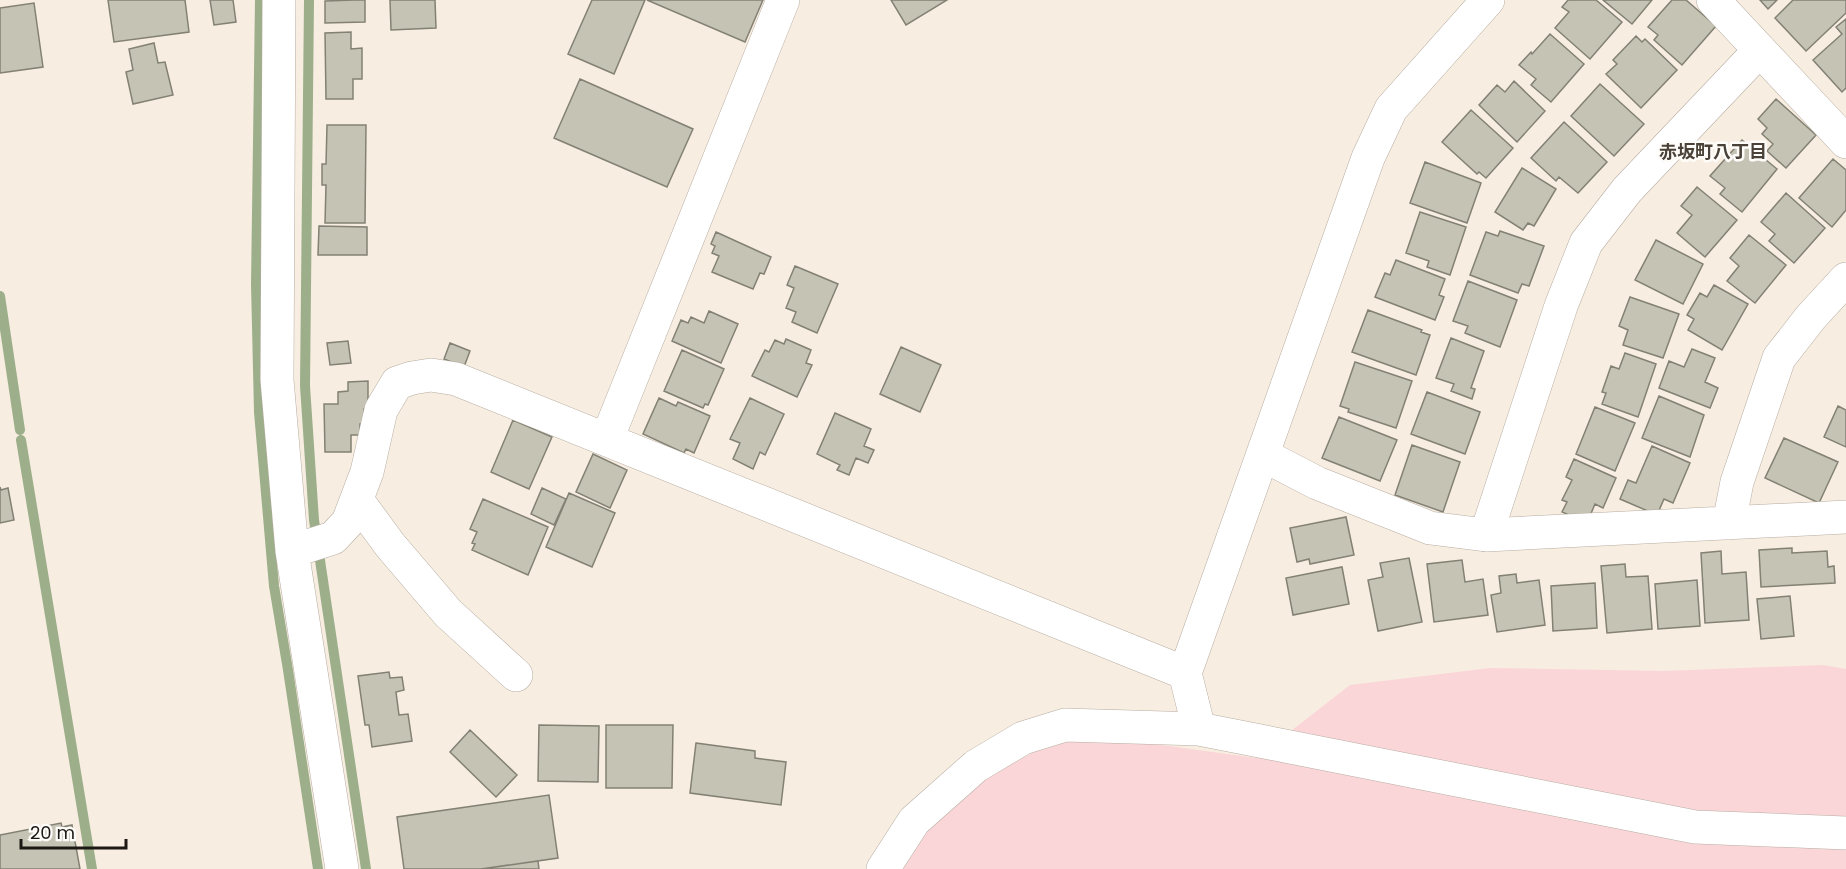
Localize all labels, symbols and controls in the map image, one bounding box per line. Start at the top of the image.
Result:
district label: 赤坂町八丁目 [1659,139,1767,164]
scale bar [21,812,126,850]
text: 20 m [30,820,75,845]

